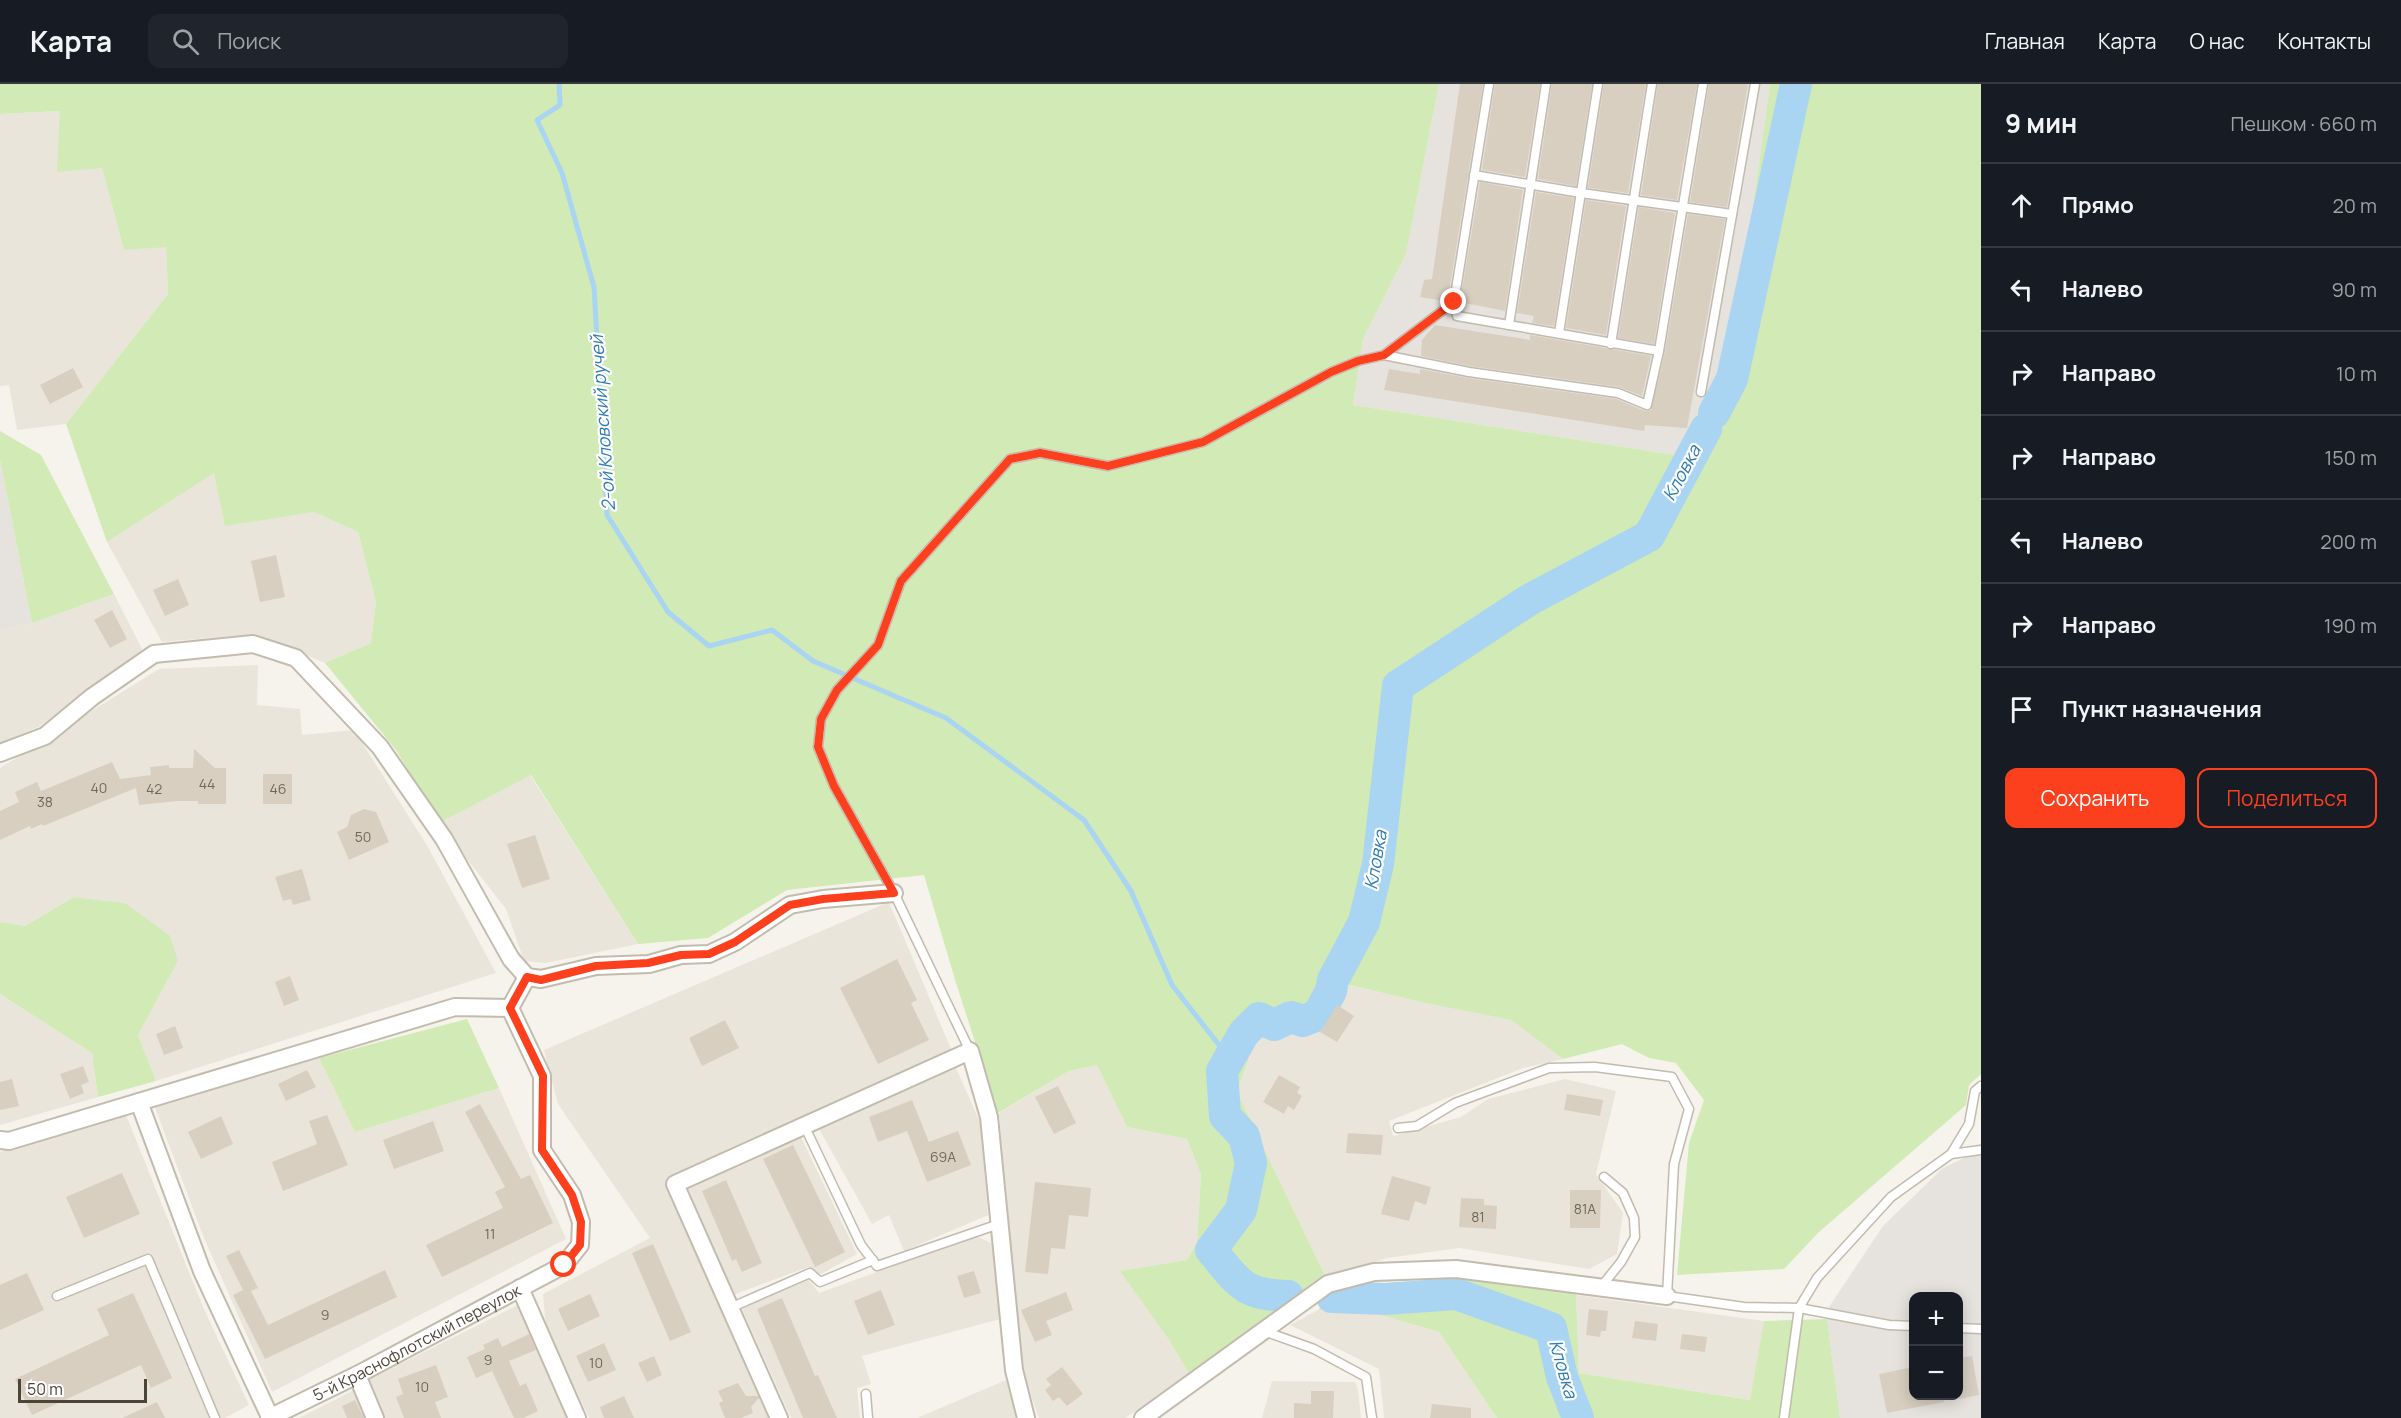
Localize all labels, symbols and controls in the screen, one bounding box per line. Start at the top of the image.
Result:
search box [148,14,568,68]
text: Карта [30,22,112,60]
icon: search [169,25,202,58]
text: Поиск [217,26,281,56]
text: Главная [1985,27,2065,55]
text: Карта [2098,27,2156,55]
text: О нас [2189,27,2245,55]
text: Контакты [2278,27,2371,55]
text: 9 мин [2005,105,2077,141]
text: Пешком · 660 m [2230,110,2377,137]
icon: ahead [2005,189,2038,222]
text: Прямо [2062,190,2134,220]
text: 20 m [2332,192,2377,219]
icon: left [2005,273,2038,306]
text: Налево [2062,274,2143,304]
text: 90 m [2331,276,2377,303]
route end [1440,288,1466,314]
water label: 2-ой Кловский ручей [584,333,620,512]
icon: right [2005,357,2038,390]
text: Направо [2062,358,2156,388]
text: 10 m [2336,360,2377,387]
water label: Кловка [1657,440,1706,504]
icon: right [2005,441,2038,474]
text: Направо [2062,442,2156,472]
text: 150 m [2324,444,2377,471]
icon: left [2005,525,2038,558]
text: Налево [2062,526,2143,556]
text: 200 m [2320,528,2377,555]
icon: right [2005,609,2038,642]
text: Направо [2062,610,2156,640]
text: 190 m [2324,612,2377,639]
icon: arrive [2005,693,2038,726]
text: Пункт назначения [2062,694,2262,724]
button: Сохранить [2005,768,2185,828]
button: Поделиться [2197,768,2377,828]
house number: 44 [199,774,215,793]
house number: 40 [91,778,107,797]
house number: 42 [146,779,162,798]
house number: 46 [270,779,286,798]
house number: 38 [37,792,53,811]
house number: 50 [355,827,371,846]
water label: Кловка [1358,827,1392,891]
house number: 69А [930,1147,956,1166]
house number: 81А [1574,1199,1596,1218]
house number: 81 [1471,1207,1485,1226]
house number: 11 [485,1224,495,1243]
route start [550,1251,576,1277]
street label: 5-й Краснофлотский переулок [309,1278,526,1406]
map controls [1909,1292,1963,1400]
button: + [1909,1292,1963,1346]
house number: 9 [321,1305,329,1324]
water label: Кловка [1544,1337,1584,1402]
button: − [1909,1346,1963,1400]
house number: 9 [484,1350,492,1369]
house number: 10 [589,1353,603,1372]
scale bar [18,1376,147,1404]
house number: 10 [415,1377,429,1396]
text: 50 m [27,1378,63,1400]

